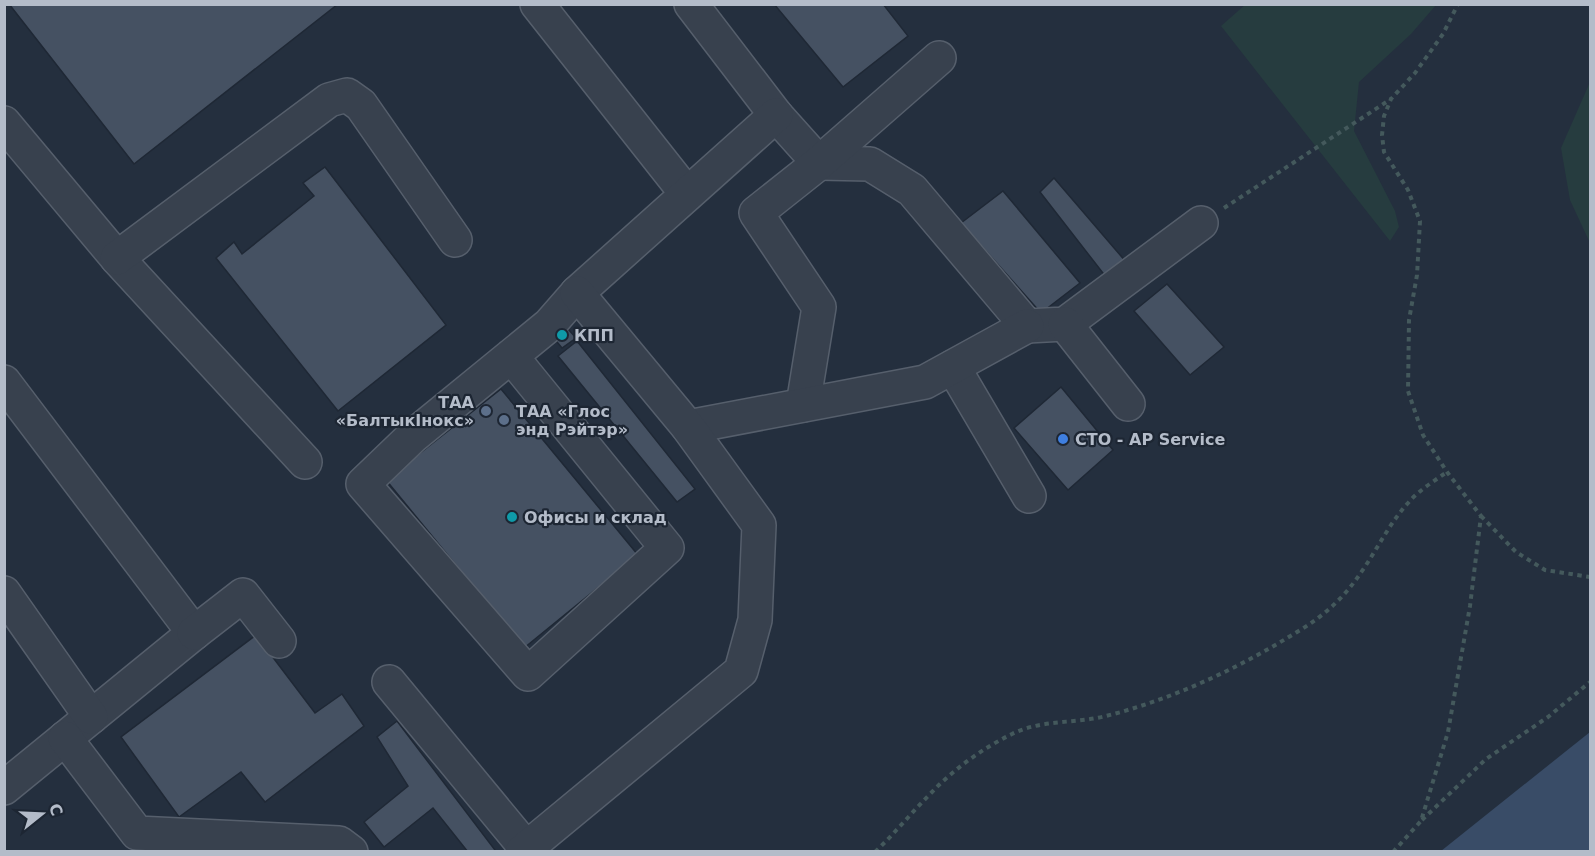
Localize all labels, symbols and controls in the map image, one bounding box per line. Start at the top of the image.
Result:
place label: КПП [574,326,614,345]
marker: КПП [555,328,569,342]
place label: ТАА «БалтыкІнокс» [336,393,475,430]
place label: ТАА «Глос энд Рэйтэр» [516,402,628,439]
marker: ТАА «БалтыкІнокс» [479,404,493,418]
marker: ТАА «Глос энд Рэйтэр» [497,413,511,427]
place label: СТО - AP Service [1075,430,1225,449]
marker: СТО - AP Service [1056,432,1070,446]
place label: Офисы и склад [524,508,667,527]
marker: Офисы и склад [505,510,519,524]
north arrow [12,784,72,844]
text: С [45,801,67,818]

